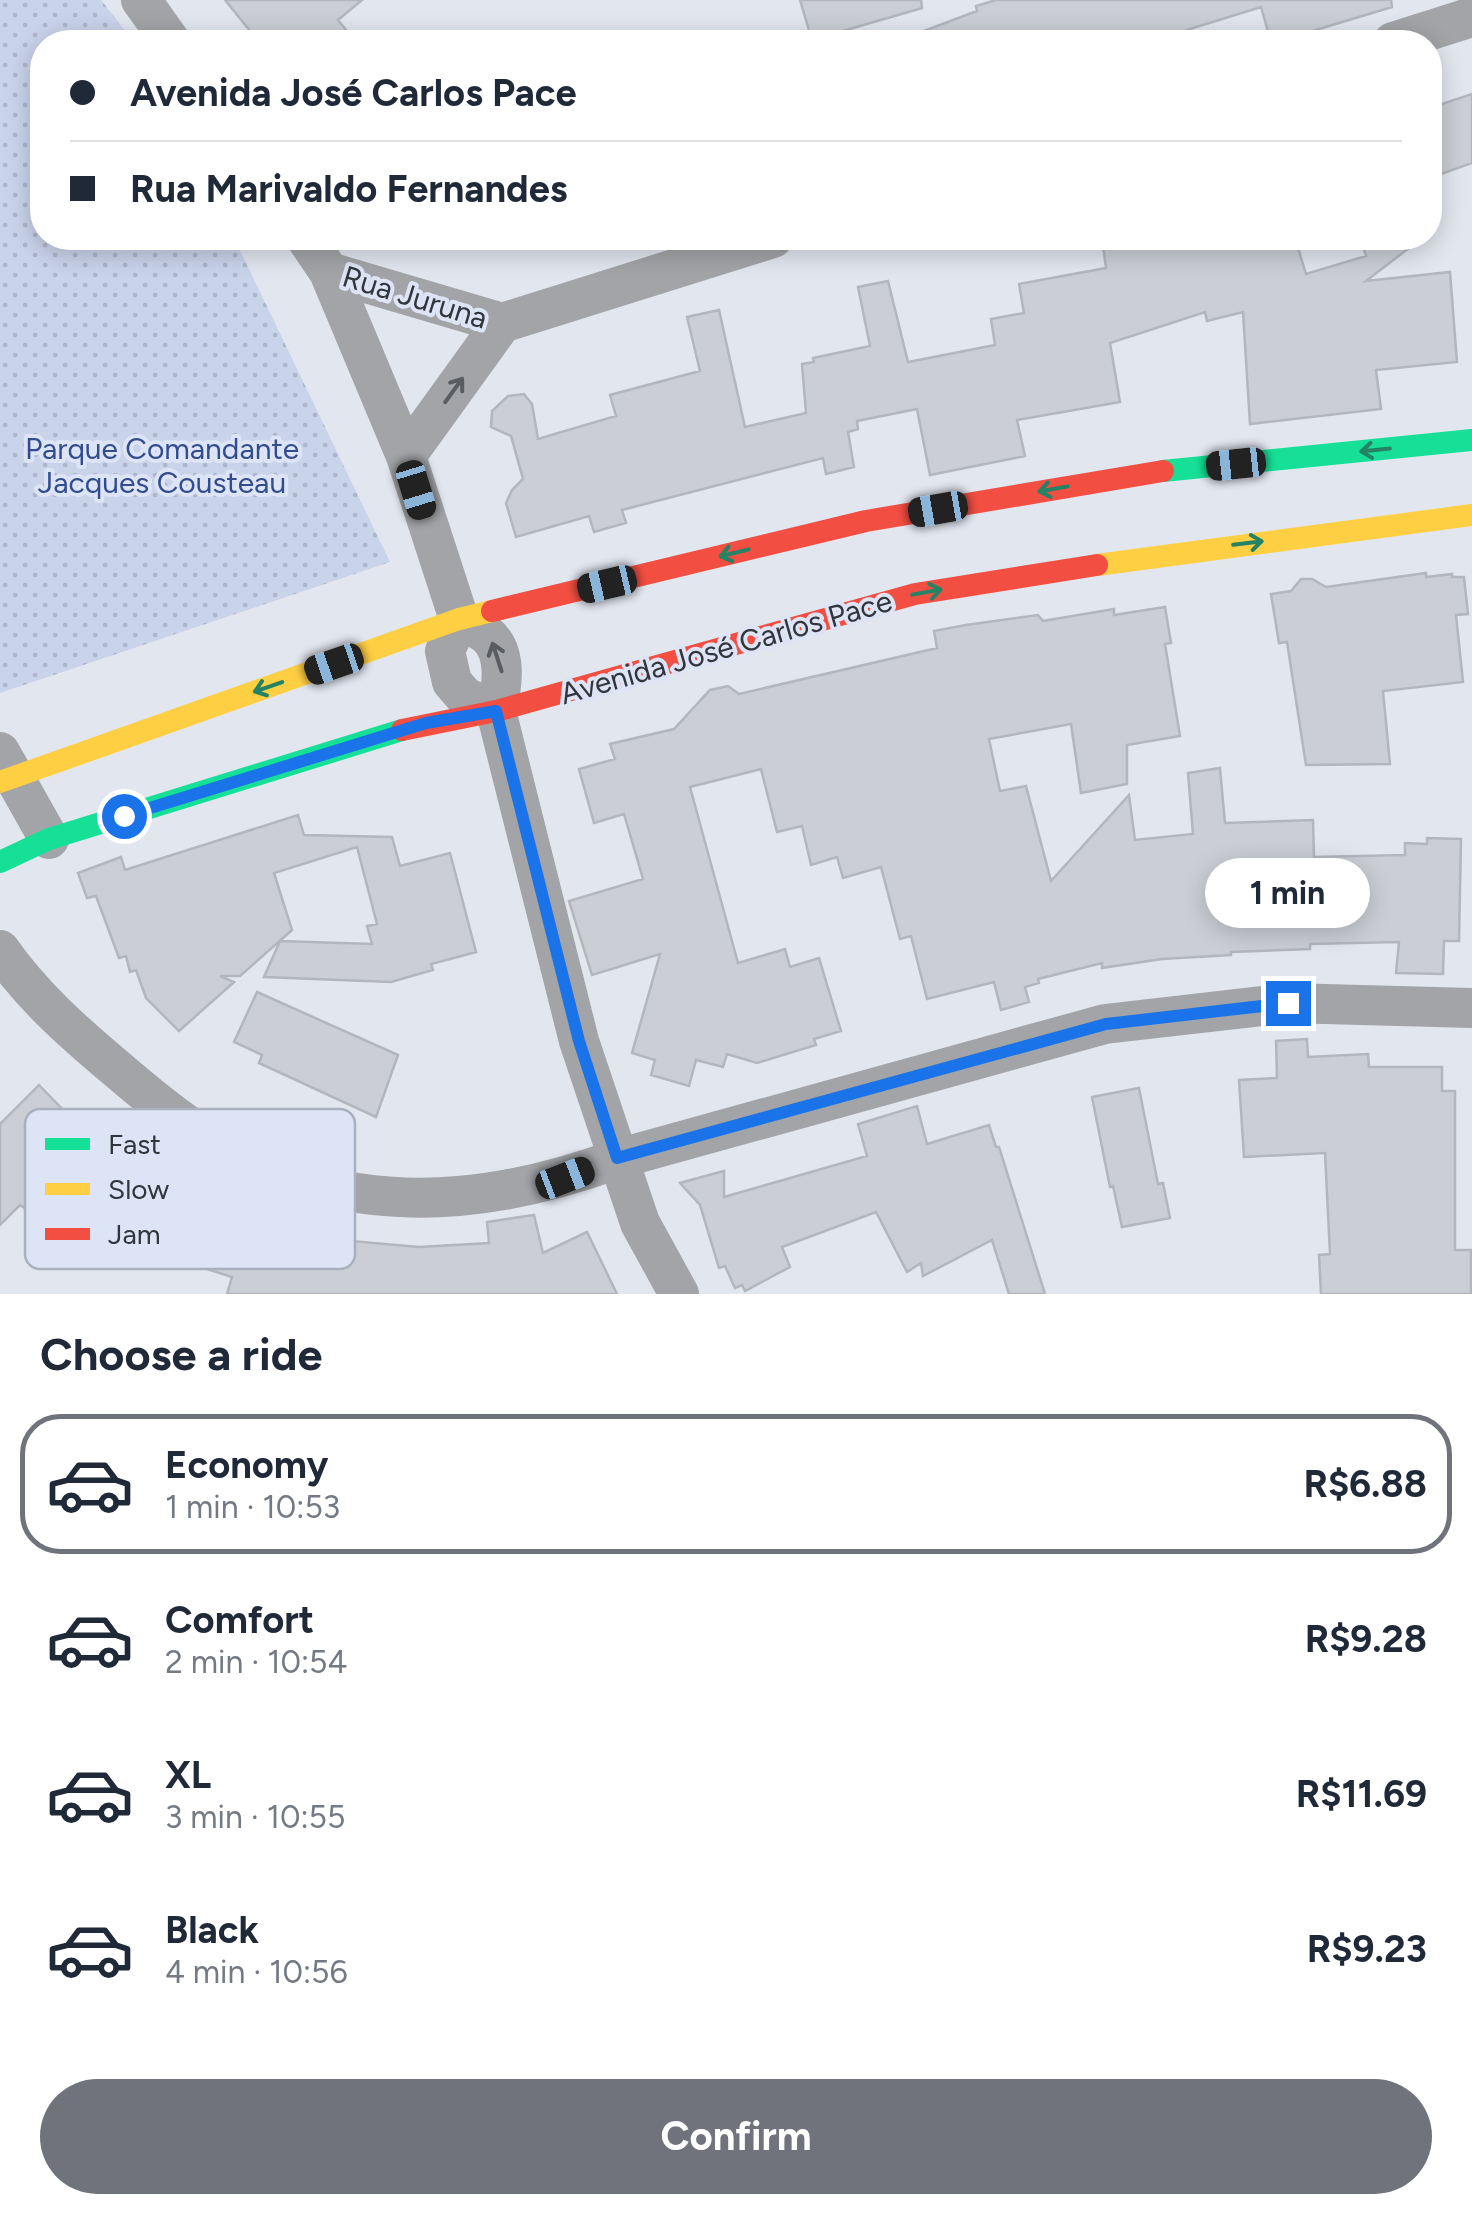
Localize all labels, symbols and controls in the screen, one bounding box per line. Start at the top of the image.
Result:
text: Avenida José Carlos Pace [130,70,577,116]
text: Rua Marivaldo Fernandes [130,166,567,212]
street label: Rua Juruna [338,257,492,337]
one-way arrow [444,377,465,404]
park label: Parque Comandante Jacques Cousteau [25,430,299,501]
one-way arrow [1359,441,1392,460]
car [1205,446,1267,482]
car [393,457,439,523]
one-way arrow [1037,480,1069,499]
car [906,489,970,529]
one-way arrow [1231,534,1264,552]
one-way arrow [719,545,751,563]
car [574,563,640,605]
street label: Avenida José Carlos Pace [556,582,896,712]
one-way arrow [910,582,943,601]
car [301,640,367,688]
one-way arrow [486,641,504,673]
one-way arrow [252,679,284,697]
route start [102,794,147,839]
callout: 1 min [1206,858,1370,928]
text: 1 min [1250,874,1325,912]
route end [1266,981,1311,1026]
legend [25,1109,355,1269]
text: Fast [108,1127,161,1161]
car [532,1153,598,1203]
text: Slow [108,1172,169,1206]
text: Jam [108,1217,161,1251]
text: Choose a ride [40,1327,322,1381]
icon: car [45,1439,135,1529]
text: Economy [165,1442,328,1488]
text: R$6.88 [1303,1461,1427,1507]
text: 1 min · 10:53 [165,1488,340,1526]
icon: car [45,1594,135,1684]
text: Comfort [165,1597,314,1643]
text: R$9.28 [1305,1616,1427,1662]
text: 2 min · 10:54 [165,1643,347,1681]
icon: car [45,1749,135,1839]
text: XL [165,1752,211,1798]
text: R$11.69 [1296,1771,1427,1817]
text: 3 min · 10:55 [165,1798,345,1836]
icon: car [45,1904,135,1994]
text: Black [165,1907,259,1953]
text: R$9.23 [1307,1926,1427,1972]
text: 4 min · 10:56 [165,1953,348,1991]
button: Confirm [40,2079,1432,2194]

